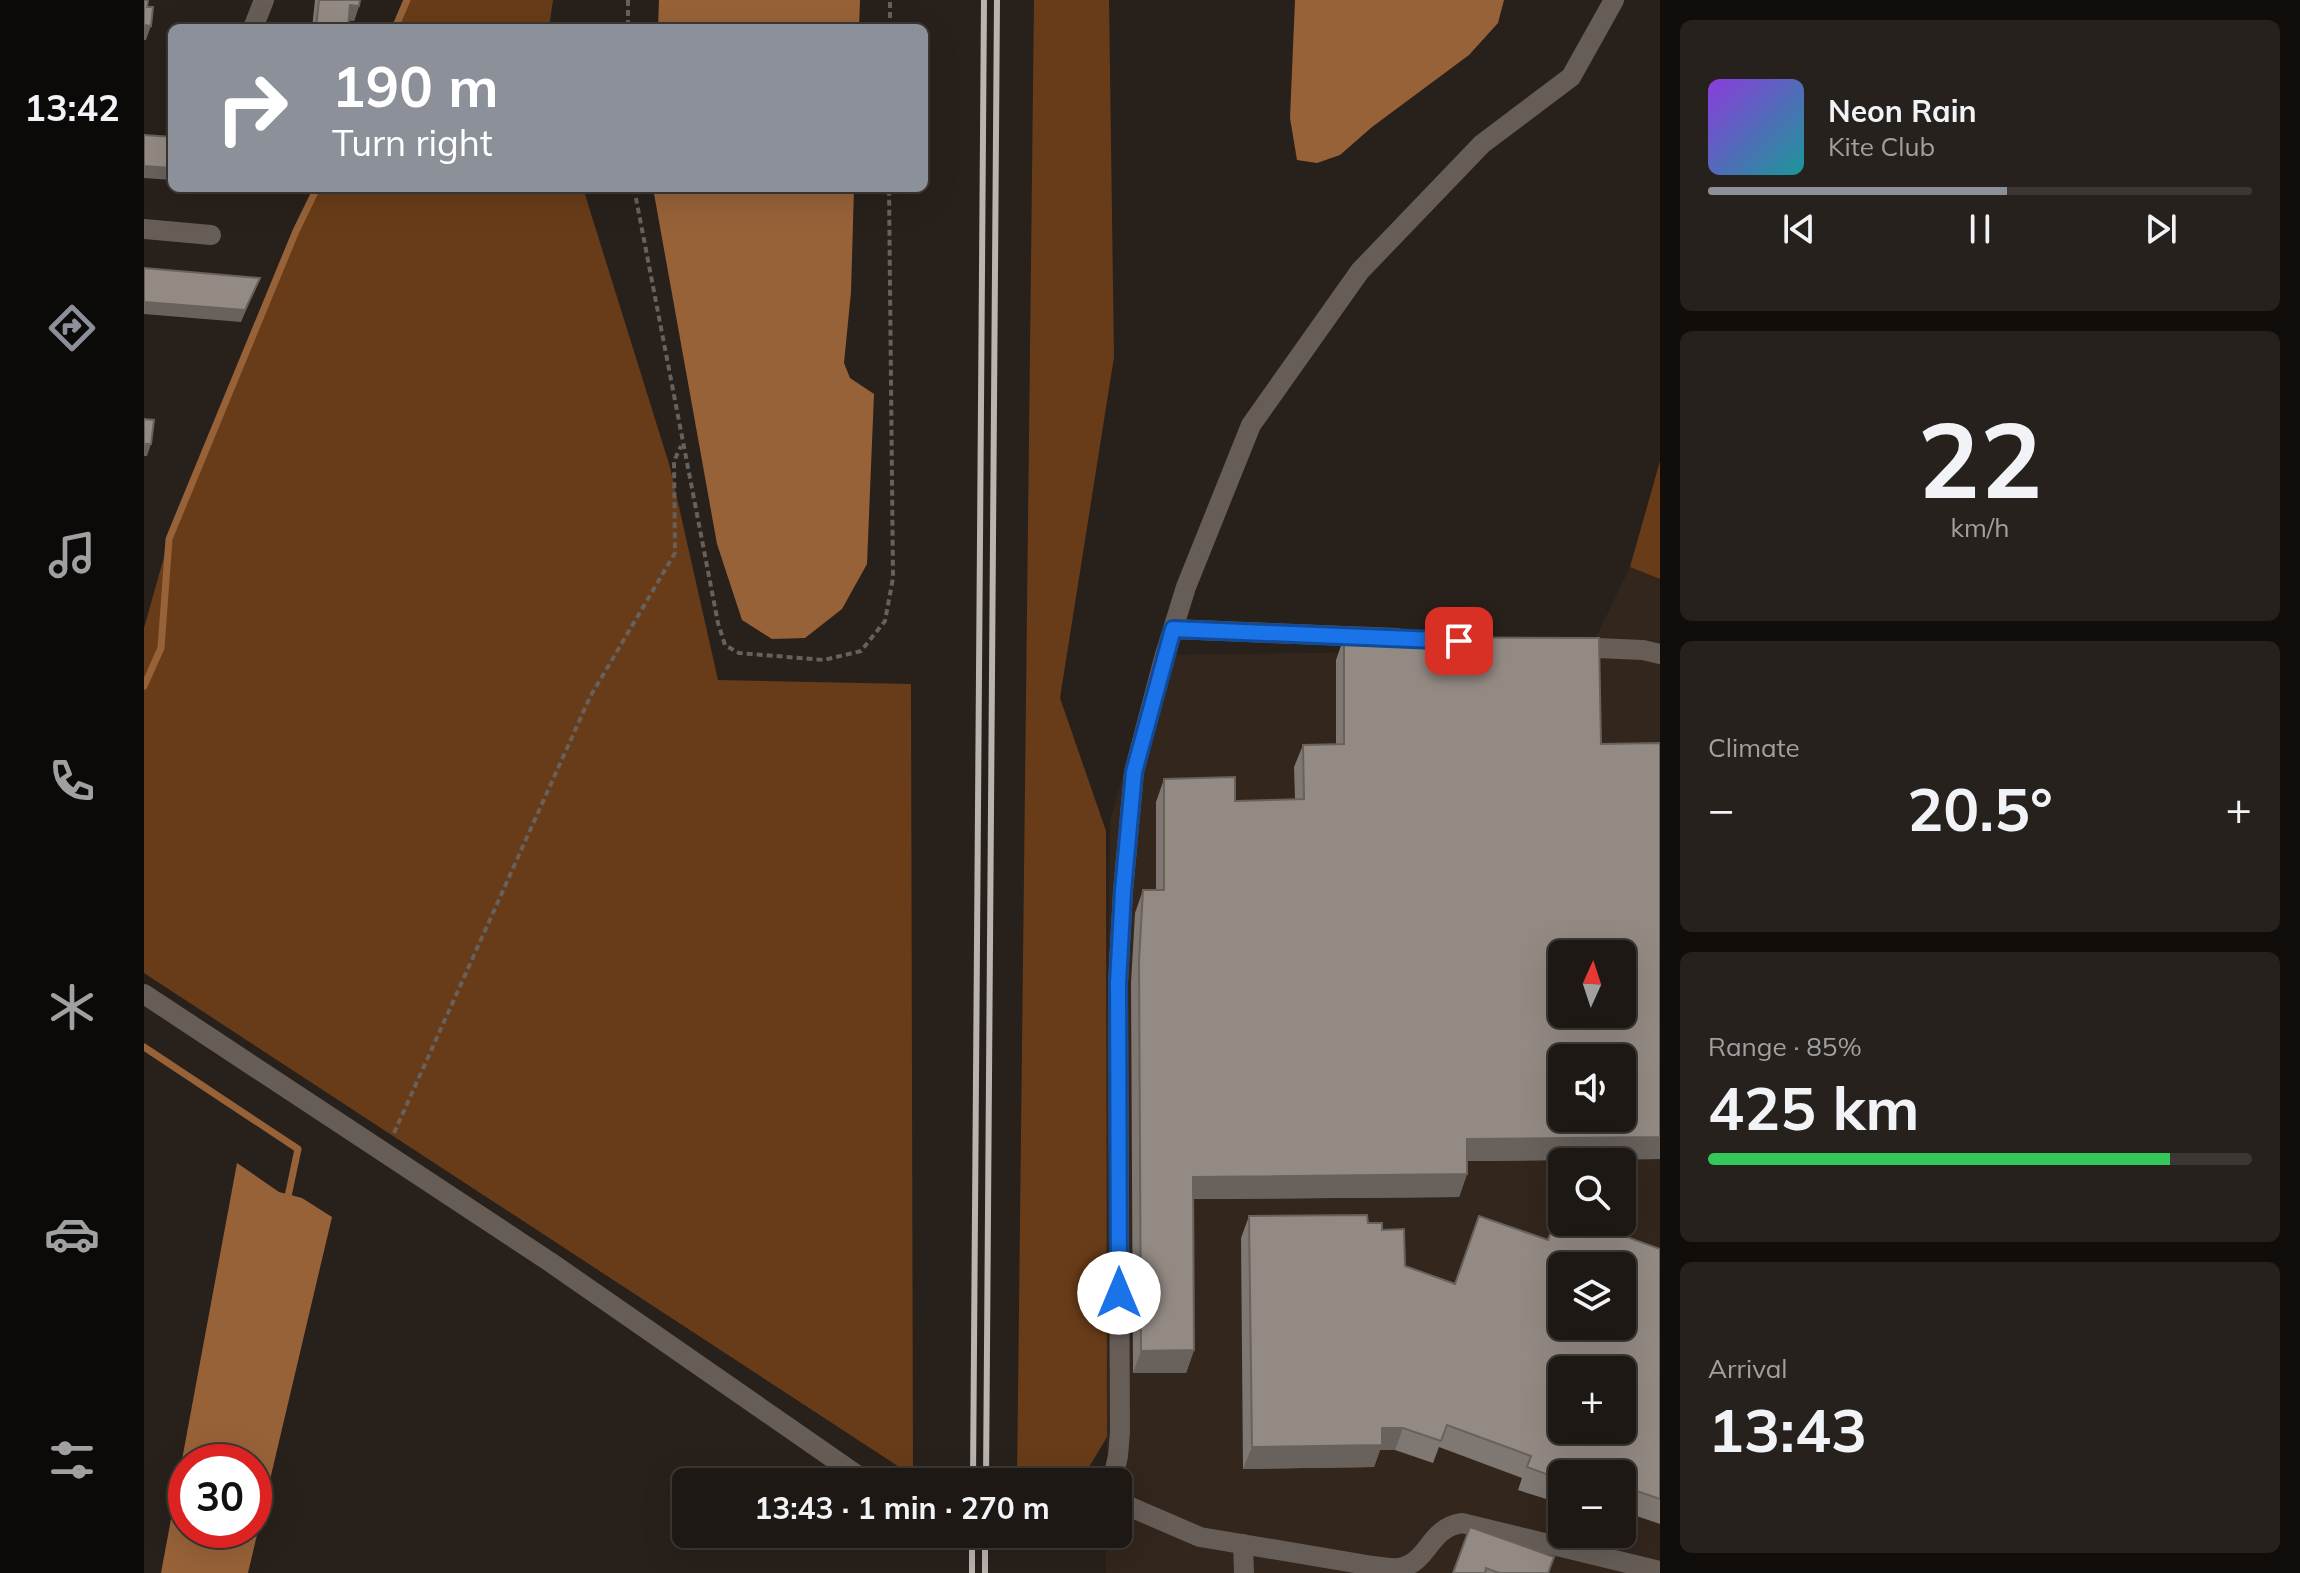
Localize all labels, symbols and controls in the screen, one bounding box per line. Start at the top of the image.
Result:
text: 190 m [332,51,499,121]
icon: right [200,56,304,160]
text: 13:42 [24,85,120,130]
text: Neon Rain [1828,92,1977,130]
text: Turn right [332,120,493,165]
text: Kite Club [1828,130,1935,163]
icon: previous [1777,207,1821,251]
icon: pause [1958,207,2002,251]
icon: next [2139,207,2183,251]
icon: directions [44,300,100,356]
text: 22 [1918,393,2042,524]
text: km/h [1951,511,2009,544]
icon: music [44,527,100,583]
pin [1425,607,1493,675]
icon: arrive [1437,619,1481,663]
text: Climate [1708,731,1800,764]
icon: phone [44,753,100,809]
text: 20.5° [1907,771,2053,846]
text: − [1708,781,1734,836]
text: + [2226,781,2252,836]
north arrow [1548,940,1636,1028]
map controls [1548,940,1636,1548]
icon: climate [44,979,100,1035]
text: Range · 85% [1708,1030,1862,1063]
button: sound [1548,1044,1636,1132]
text: 425 km [1708,1070,1920,1145]
button: search [1548,1148,1636,1236]
icon: car [44,1206,100,1262]
position arrow [1077,1251,1161,1335]
button: layers [1548,1252,1636,1340]
text: Arrival [1708,1352,1788,1385]
button: + [1548,1356,1636,1444]
text: 13:43 [1708,1392,1867,1467]
icon: filters [44,1432,100,1488]
speed limit sign: 30 [168,1444,272,1548]
button: − [1548,1460,1636,1548]
text: 13:43 · 1 min · 270 m [754,1489,1050,1527]

